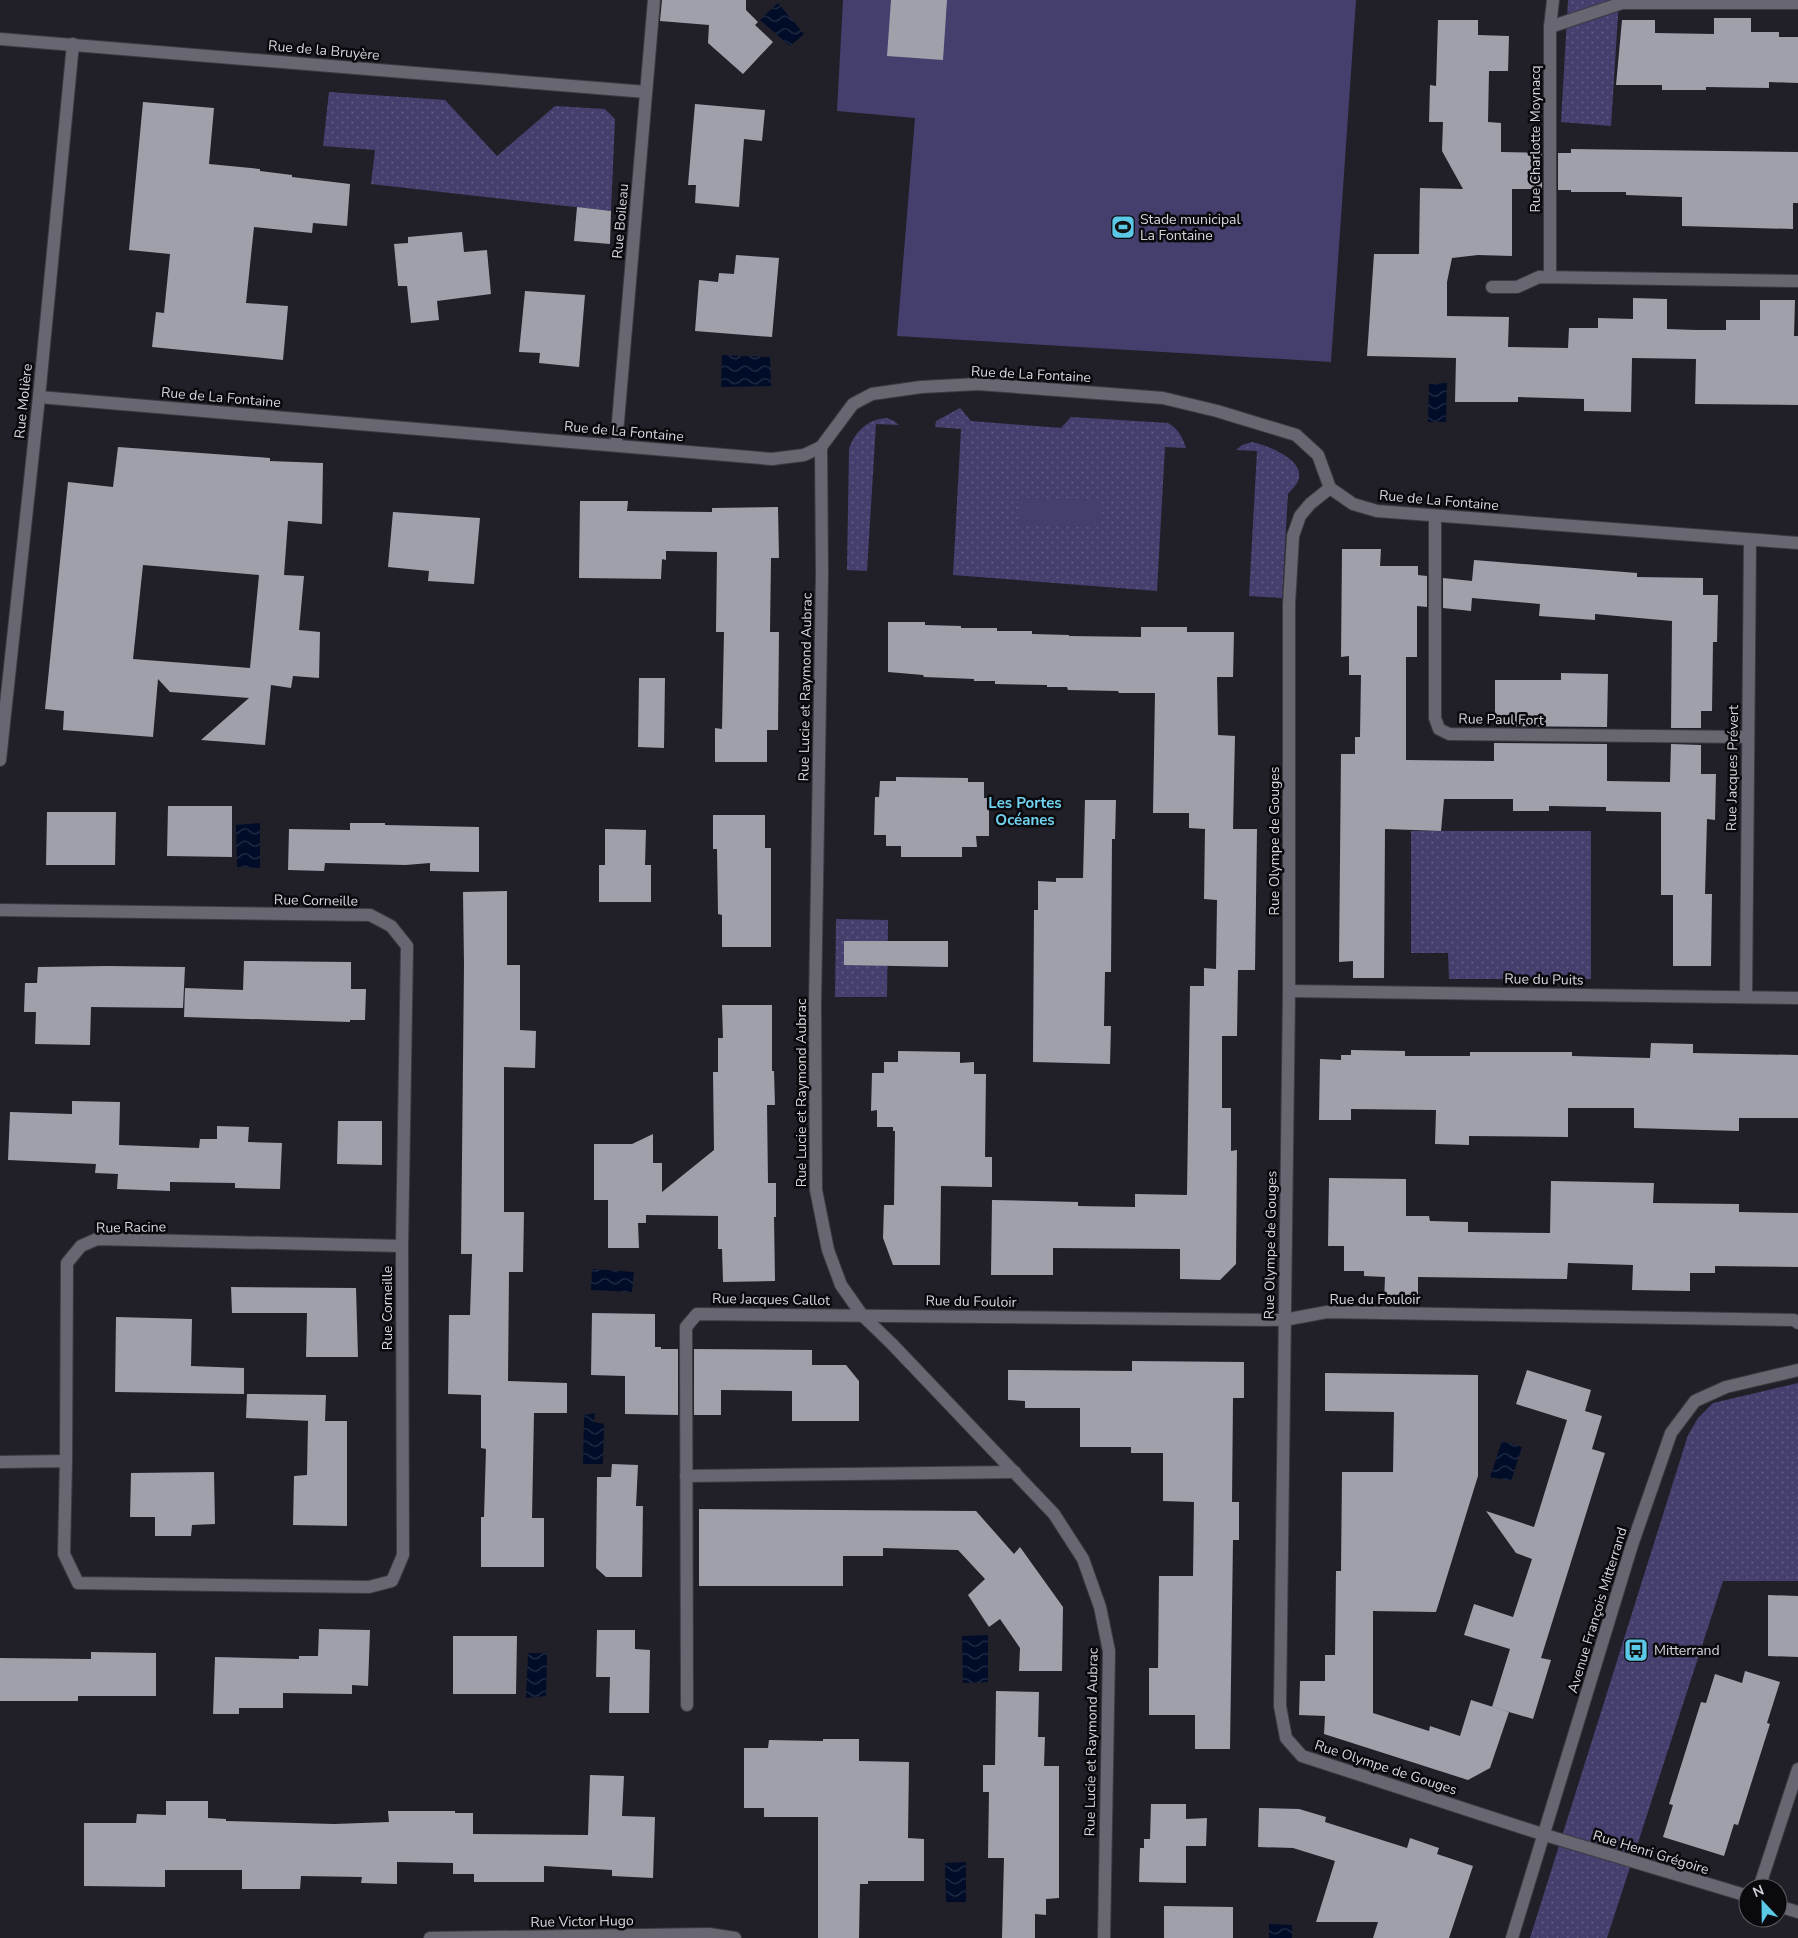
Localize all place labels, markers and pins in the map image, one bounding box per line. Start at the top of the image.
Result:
place label: Stade municipal La Fontaine [1140,210,1241,245]
sports icon: Stade municipal La Fontaine [1110,214,1136,240]
bus stop icon: Mitterrand [1623,1637,1649,1663]
place label: Mitterrand [1654,1641,1720,1660]

